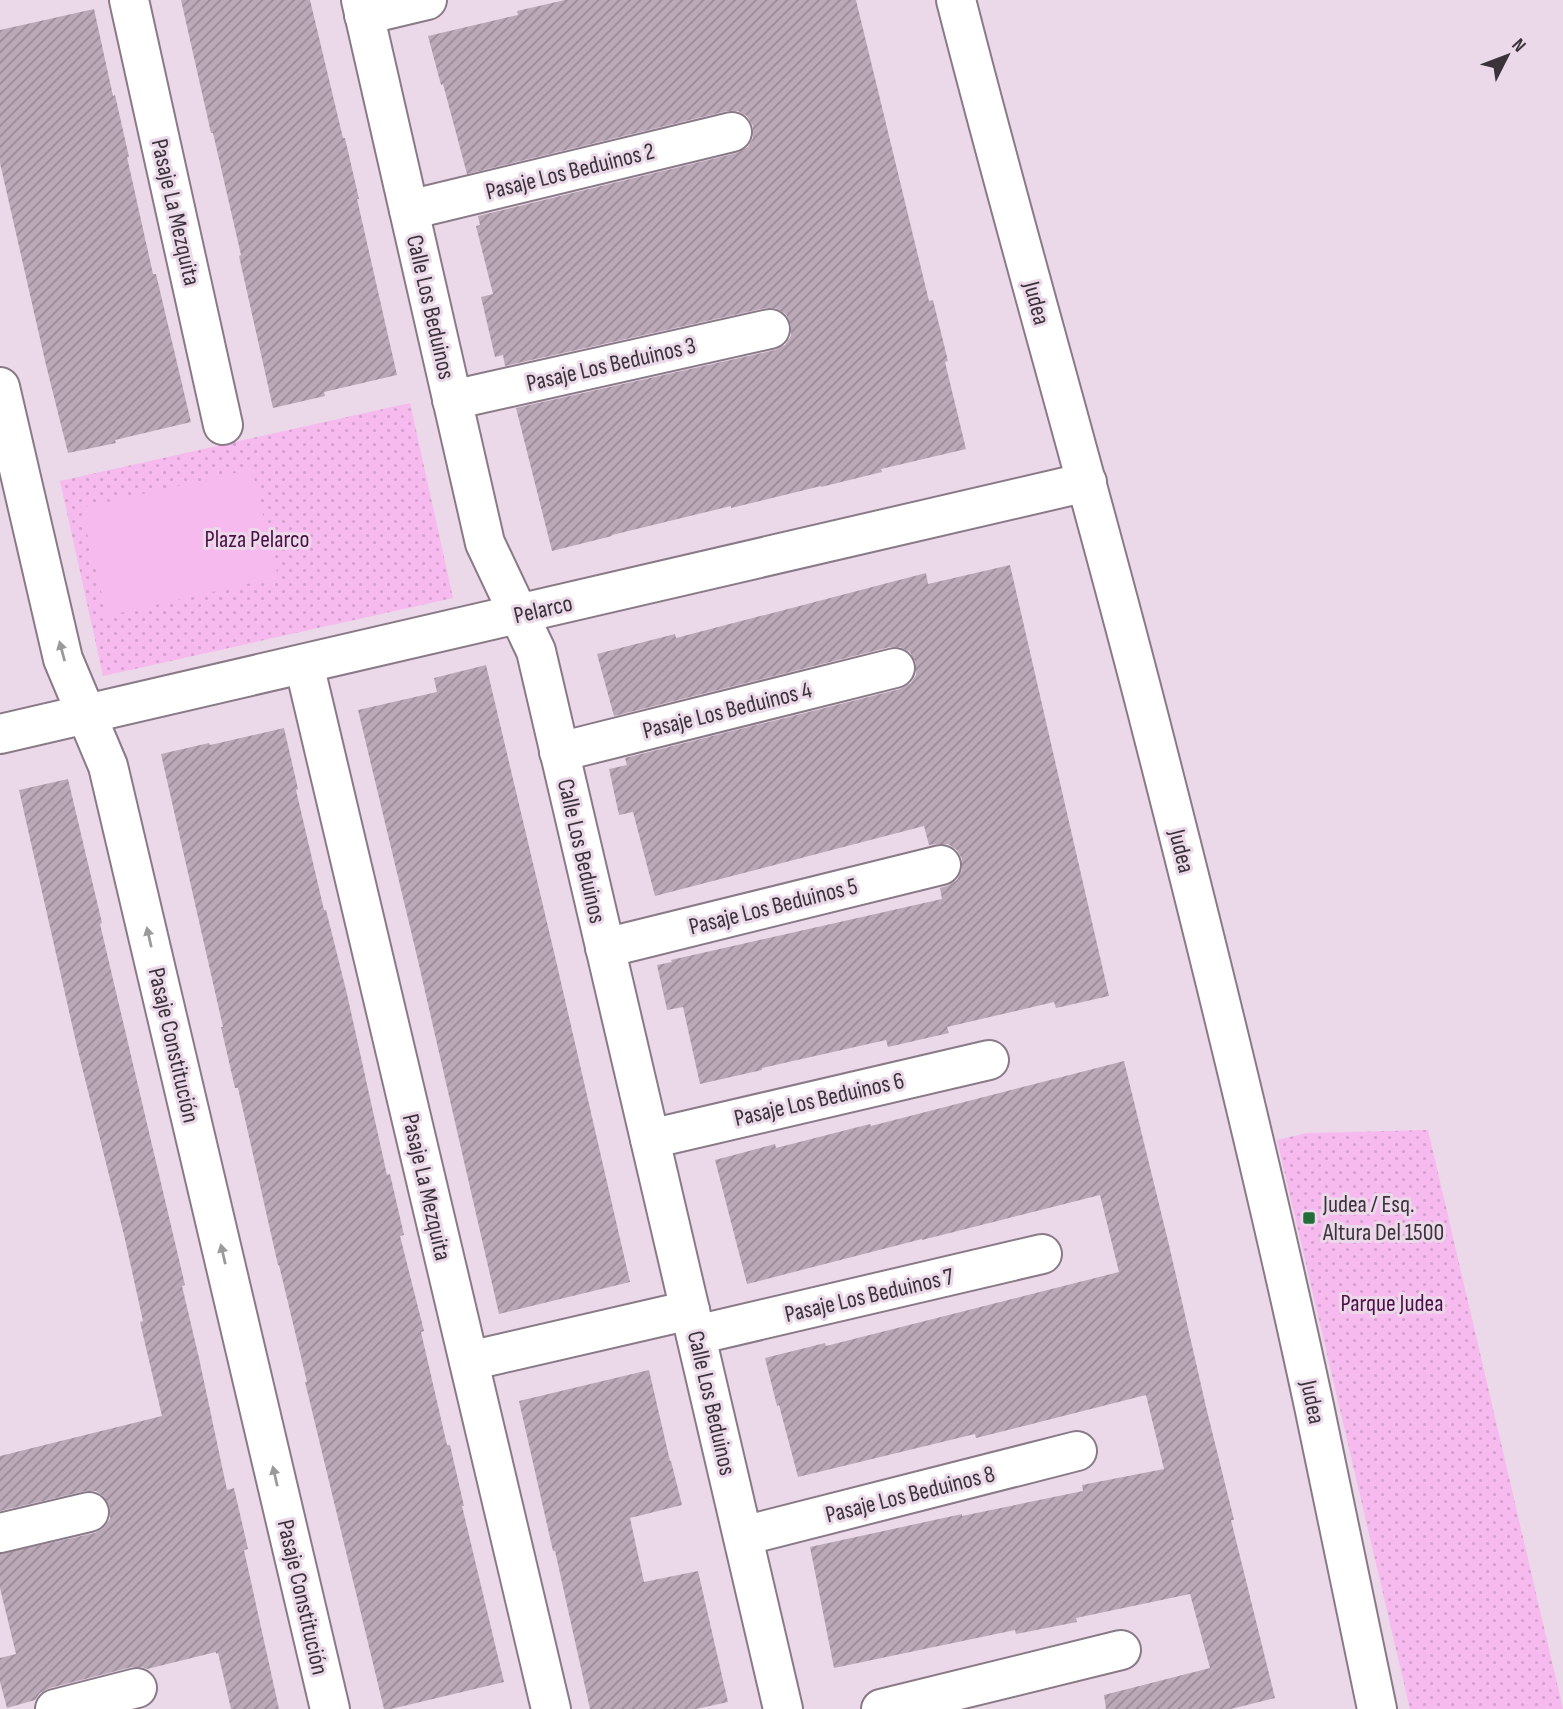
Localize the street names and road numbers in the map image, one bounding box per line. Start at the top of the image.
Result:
street label: Pasaje La Mezquita [145,136,206,288]
street label: Pasaje Los Beduinos 2 [483,136,658,206]
street label: Calle Los Beduinos [400,232,461,382]
street label: Judea [1017,277,1056,328]
street label: Pasaje Los Beduinos 3 [523,331,699,398]
street label: Pelarco [511,589,575,630]
street label: Pasaje Los Beduinos 4 [640,675,815,745]
street label: Calle Los Beduinos [551,776,612,926]
street label: Judea [1162,825,1201,876]
street label: Pasaje Los Beduinos 5 [686,872,860,941]
street label: Pasaje Constitución [142,965,205,1125]
street label: Pasaje Los Beduinos 6 [731,1066,907,1133]
street label: Pasaje La Mezquita [396,1111,457,1263]
street label: Pasaje Los Beduinos 7 [782,1262,957,1329]
street label: Calle Los Beduinos [681,1328,742,1478]
street label: Judea [1294,1377,1331,1427]
street label: Pasaje Los Beduinos 8 [822,1459,998,1530]
street label: Pasaje Constitución [271,1517,334,1677]

